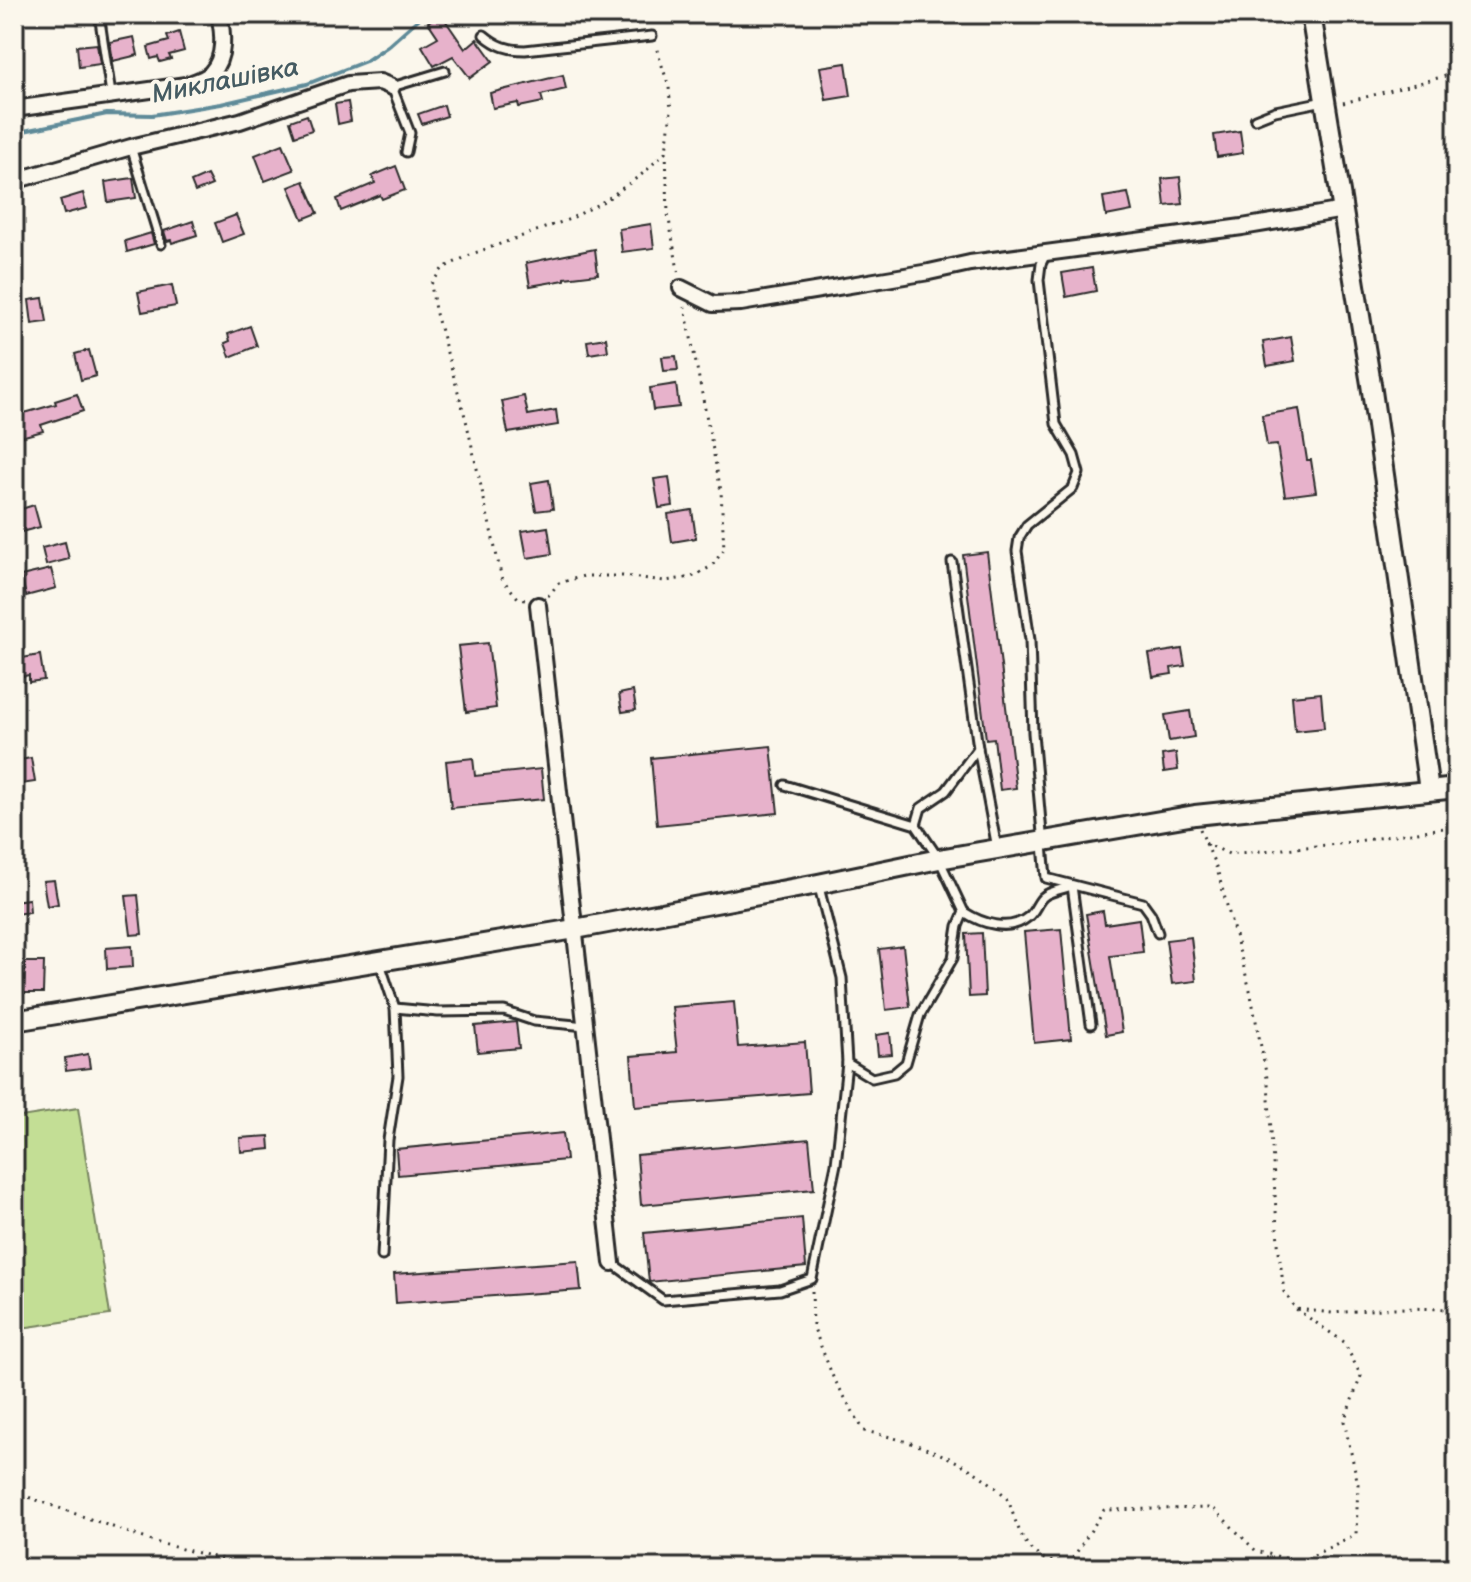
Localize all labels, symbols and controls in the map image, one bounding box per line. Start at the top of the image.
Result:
water label: Миклашівка [149,52,302,111]

